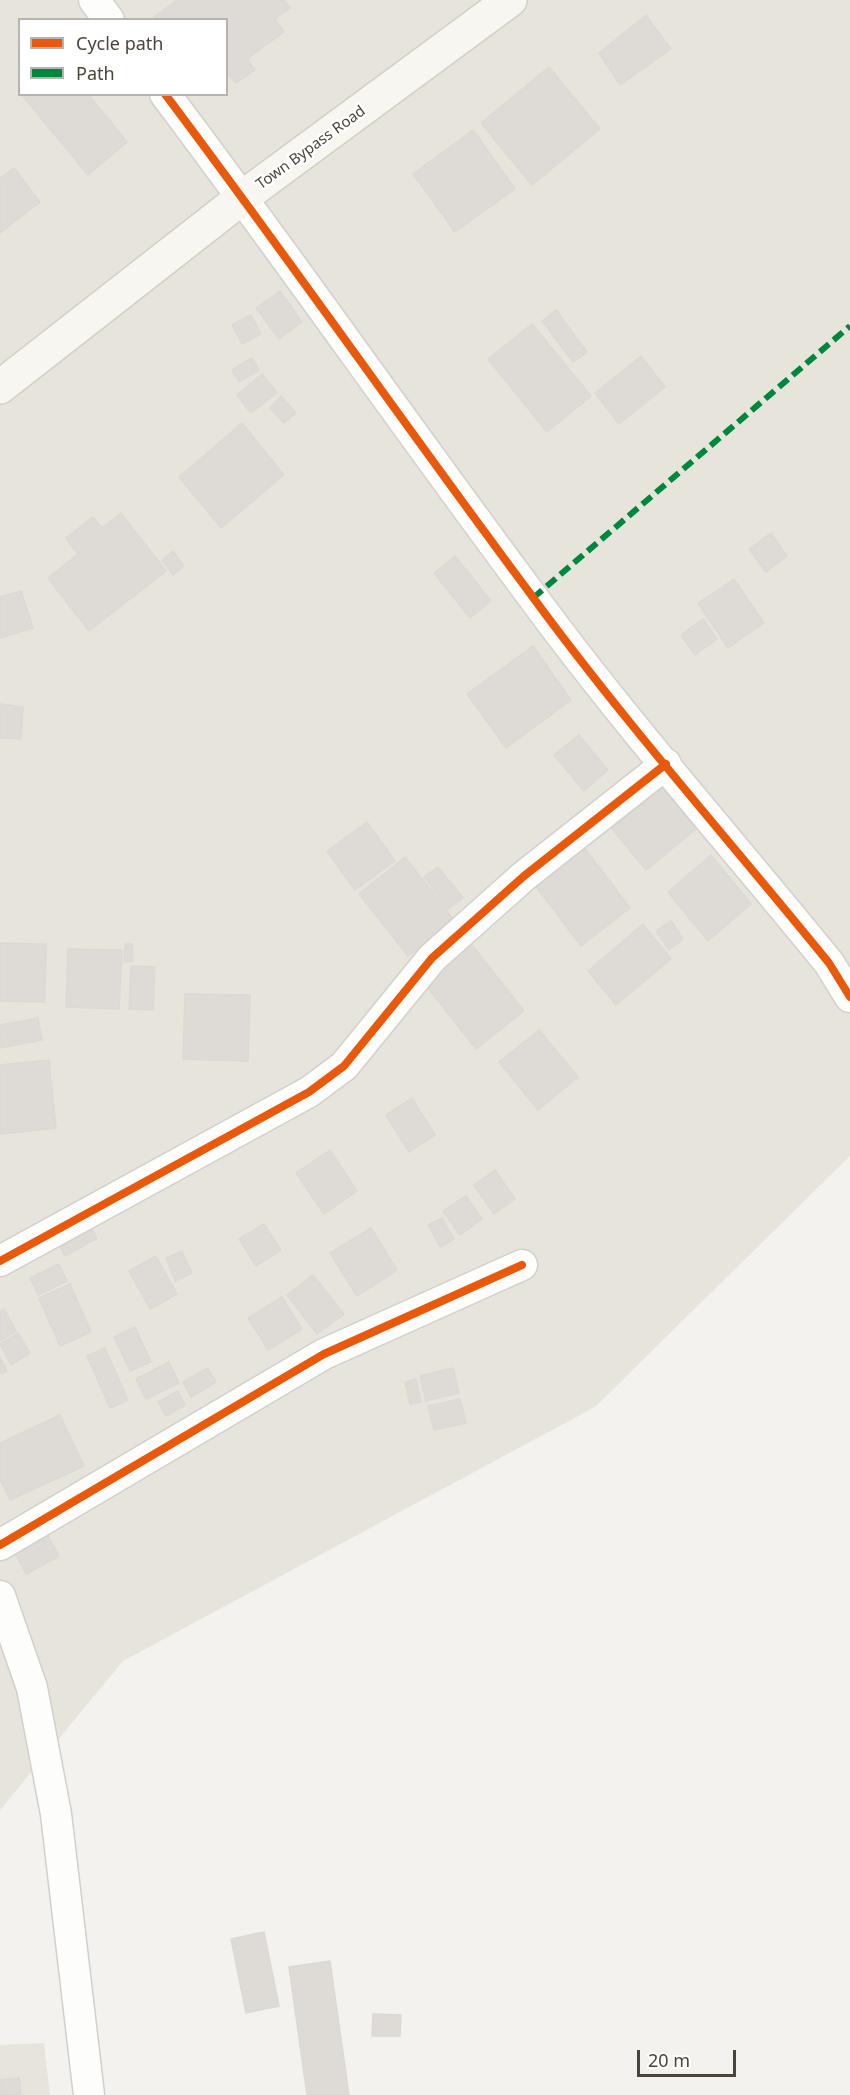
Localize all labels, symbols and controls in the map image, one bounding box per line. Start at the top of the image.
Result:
legend [18,18,228,96]
text: Cycle path [76,31,163,55]
text: Path [76,61,115,85]
street label: Town Bypass Road [253,102,369,194]
scale bar [640,2038,739,2076]
text: 20 m [648,2048,690,2072]

